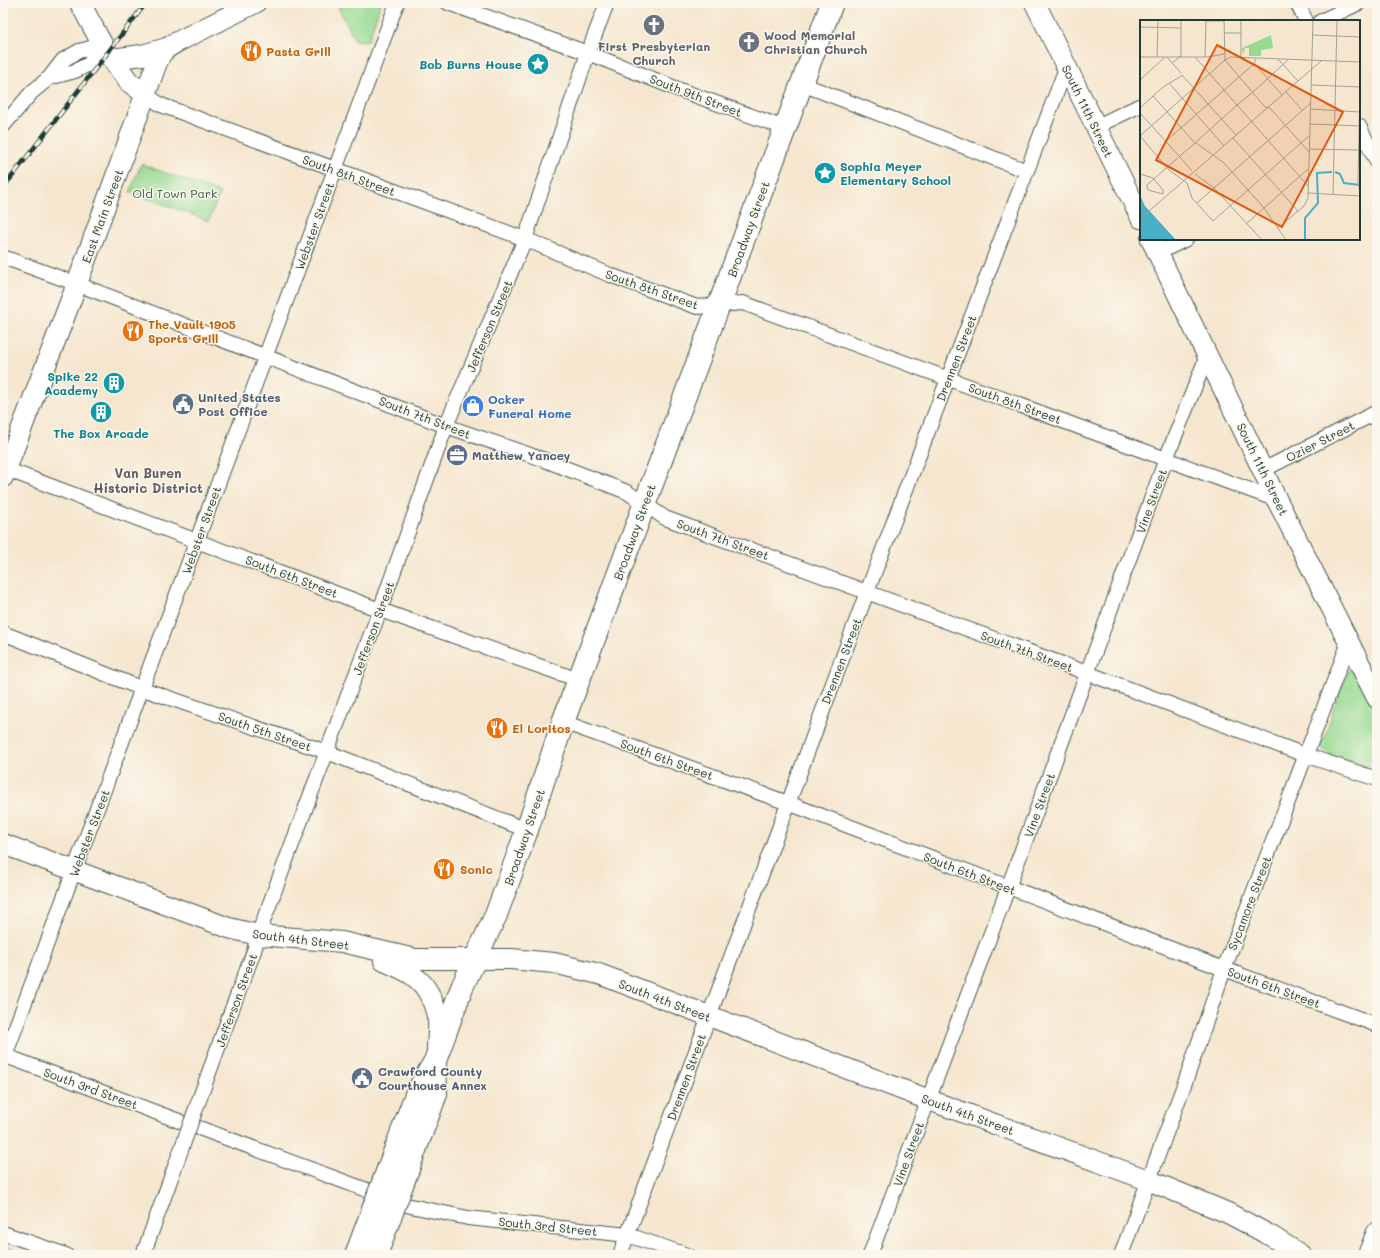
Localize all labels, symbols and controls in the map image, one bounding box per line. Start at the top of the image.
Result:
church icon: First Presbyterian Church [641,12,667,38]
inset map [1140,20,1360,240]
place label: Wood Memorial Christian Church [764,27,867,57]
church icon: Wood Memorial Christian Church [736,29,762,55]
restaurant icon: Pasta Grill [238,38,264,64]
place label: First Presbyterian Church [598,38,710,68]
place label: Pasta Grill [266,43,331,59]
place icon: Bob Burns House [525,51,551,77]
place label: Bob Burns House [419,56,522,72]
street label: South 11th Street [1059,62,1117,160]
street label: South 9th Street [648,70,744,120]
street label: South 8th Street [300,151,398,199]
place label: Sophia Meyer Elementary School [840,158,951,188]
place icon: Sophia Meyer Elementary School [812,160,838,186]
street label: East Main Street [78,167,126,265]
street label: Broadway Street [723,179,773,279]
street label: Webster Street [291,180,337,272]
park label: Old Town Park [133,185,217,201]
street label: South 8th Street [603,266,701,312]
street label: Jefferson Street [462,278,516,374]
street label: Drennen Street [932,313,980,403]
place label: The Vault 1905 Sports Grill [148,316,236,346]
restaurant icon: The Vault 1905 Sports Grill [120,318,146,344]
place label: Spike 22 Academy [44,368,98,398]
building icon: Spike 22 Academy [101,370,127,396]
street label: South 8th Street [966,379,1064,427]
place label: United States Post Office [198,389,281,419]
public building icon: United States Post Office [170,391,196,417]
place label: Ocker Funeral Home [488,391,571,421]
street label: South 7th Street [377,392,473,442]
shop icon: Ocker Funeral Home [460,393,486,419]
building icon: The Box Arcade [88,399,114,425]
street label: Ozier Street [1283,417,1357,465]
street label: South 11th Street [1234,420,1292,518]
place label: The Box Arcade [53,425,149,441]
office icon: Matthew Yancey [444,442,470,468]
place label: Matthew Yancey [472,447,571,463]
district label: Van Buren Historic District [93,464,203,496]
street label: Vine Street [1132,467,1170,535]
street label: Broadway Street [609,482,659,582]
street label: Webster Street [178,484,224,576]
street label: South 7th Street [675,515,771,563]
street label: South 6th Street [244,551,340,601]
street label: Jefferson Street [349,579,397,677]
street label: Drennen Street [817,616,865,706]
street label: South 7th Street [979,627,1075,675]
street label: South 5th Street [216,708,314,754]
restaurant icon: El Loritos [484,715,510,741]
place label: El Loritos [512,720,570,736]
street label: South 6th Street [618,735,716,783]
street label: Vine Street [1020,771,1058,839]
street label: Webster Street [65,787,113,879]
street label: Broadway Street [500,787,548,887]
street label: South 6th Street [922,848,1018,898]
street label: Sycamore Street [1224,854,1274,952]
restaurant icon: Sonic [431,856,457,882]
place label: Sonic [460,861,493,877]
street label: South 4th Street [252,925,350,953]
street label: Jefferson Street [212,951,260,1049]
street label: South 6th Street [1225,963,1323,1011]
street label: South 4th Street [617,975,713,1025]
street label: Drennen Street [663,1031,709,1123]
place label: Crawford County Courthouse Annex [378,1063,487,1093]
street label: South 3rd Street [42,1064,140,1112]
public building icon: Crawford County Courthouse Annex [349,1065,375,1091]
street label: South 4th Street [919,1090,1017,1138]
street label: Vine Street [889,1120,927,1188]
street label: South 3rd Street [498,1213,598,1239]

